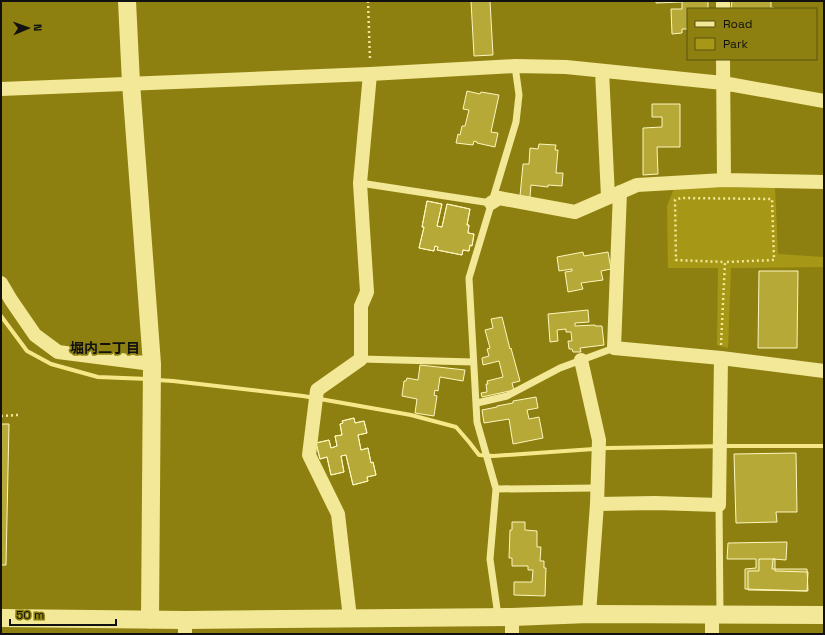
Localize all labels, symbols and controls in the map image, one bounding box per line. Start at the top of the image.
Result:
north arrow [8,8,48,48]
legend [687,8,817,60]
text: Road [723,16,752,32]
text: N [31,24,45,32]
text: Park [723,36,748,52]
district label: 堀内二丁目 [70,339,140,357]
scale bar [10,601,116,627]
text: 50 m [16,607,44,623]

